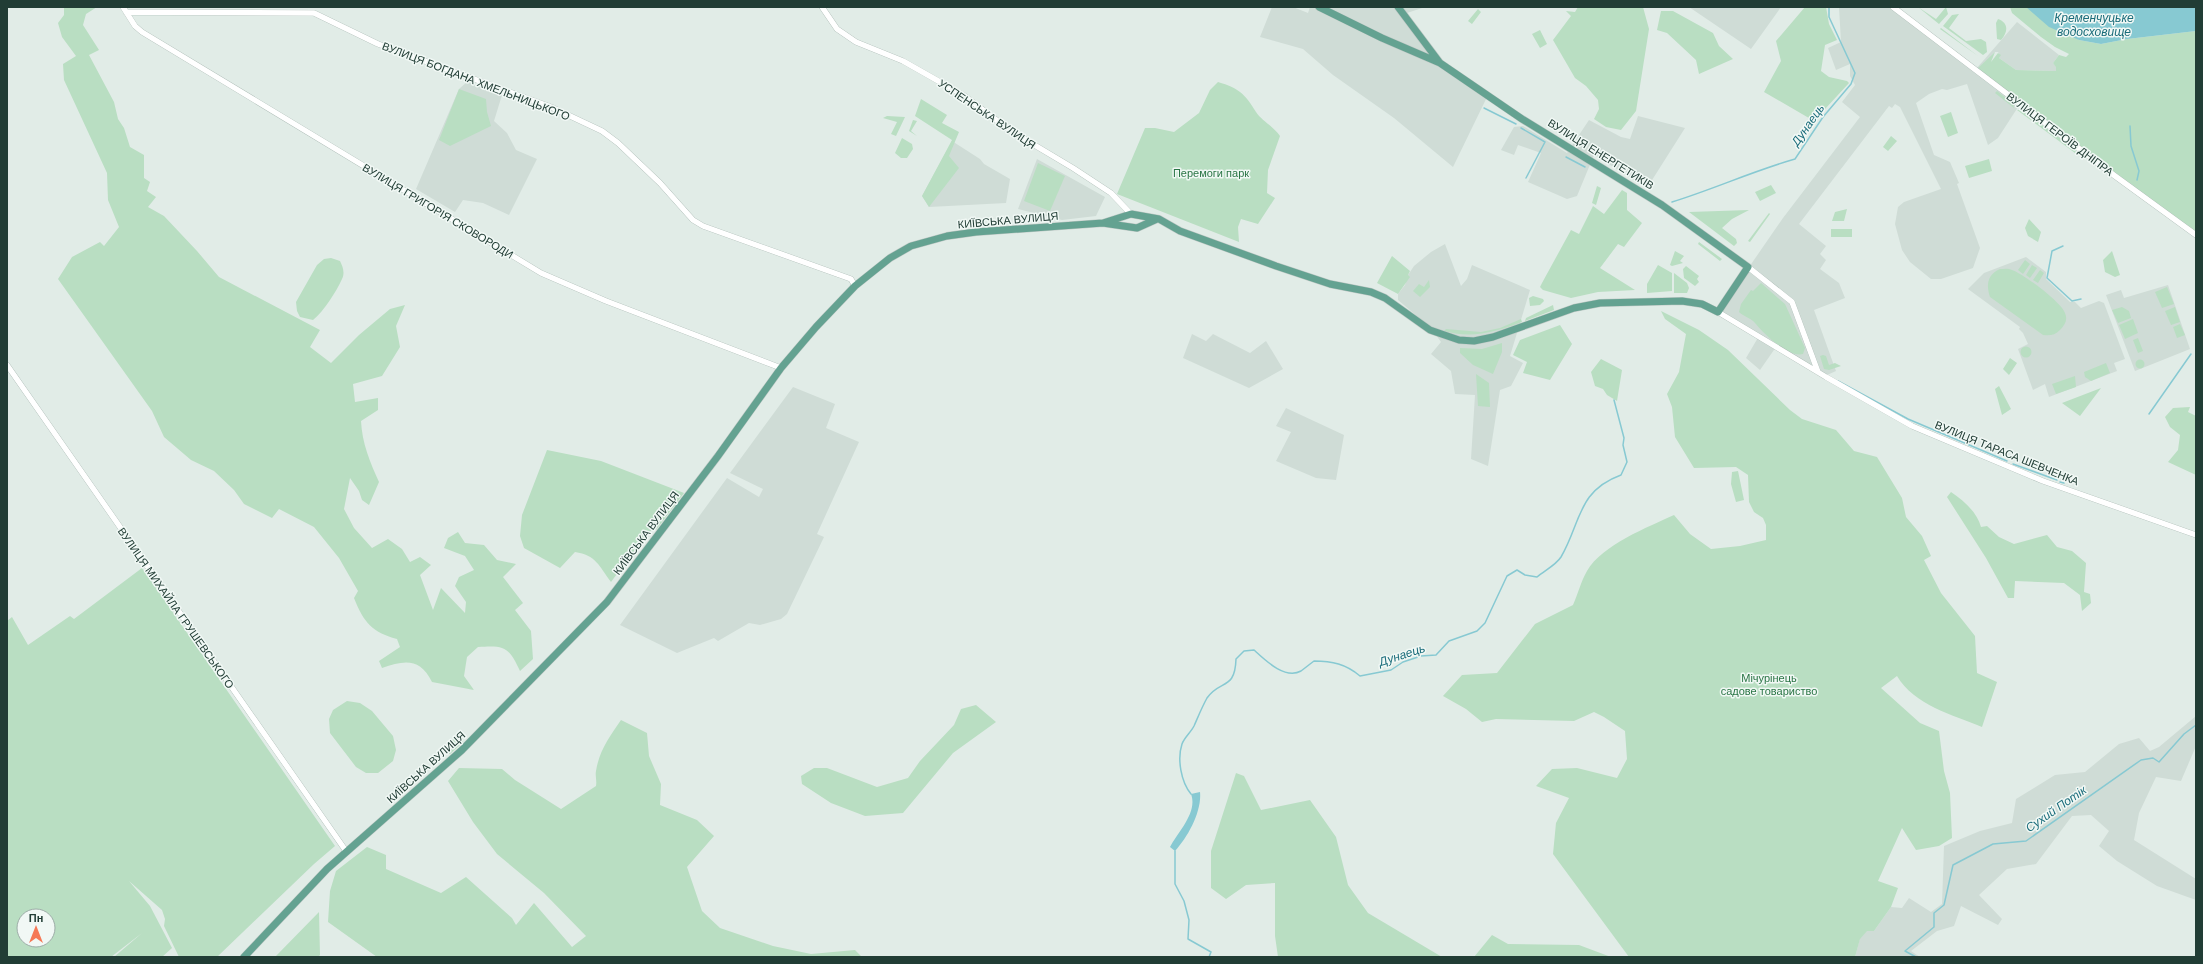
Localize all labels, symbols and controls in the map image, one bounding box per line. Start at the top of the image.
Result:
water label: Кременчуцьке водосховище [2054,11,2134,39]
street label: ВУЛИЦЯ БОГДАНА ХМЕЛЬНИЦЬКОГО [380,40,572,123]
street label: УСПЕНСЬКА ВУЛИЦЯ [936,77,1038,151]
street label: ВУЛИЦЯ ГЕРОЇВ ДНІПРА [2004,90,2116,178]
water label: Дунаець [1787,101,1827,150]
street label: ВУЛИЦЯ ЕНЕРГЕТИКІВ [1546,116,1656,192]
street label: ВУЛИЦЯ ГРИГОРІЯ СКОВОРОДИ [361,161,515,261]
park label: Перемоги парк [1173,167,1249,179]
street label: КИЇВСЬКА ВУЛИЦЯ [957,210,1059,230]
street label: ВУЛИЦЯ ТАРАСА ШЕВЧЕНКА [1933,419,2081,488]
street label: КИЇВСЬКА ВУЛИЦЯ [611,489,681,577]
street label: ВУЛИЦЯ МИХАЙЛА ГРУШЕВСЬКОГО [116,525,237,691]
water label: Дунаець [1375,641,1427,670]
park label: Мічурінець садове товариство [1721,672,1817,697]
street label: КИЇВСЬКА ВУЛИЦЯ [384,729,468,805]
water label: Сухий Потік [2023,782,2090,835]
north arrow [16,908,56,948]
text: Пн [29,912,43,924]

